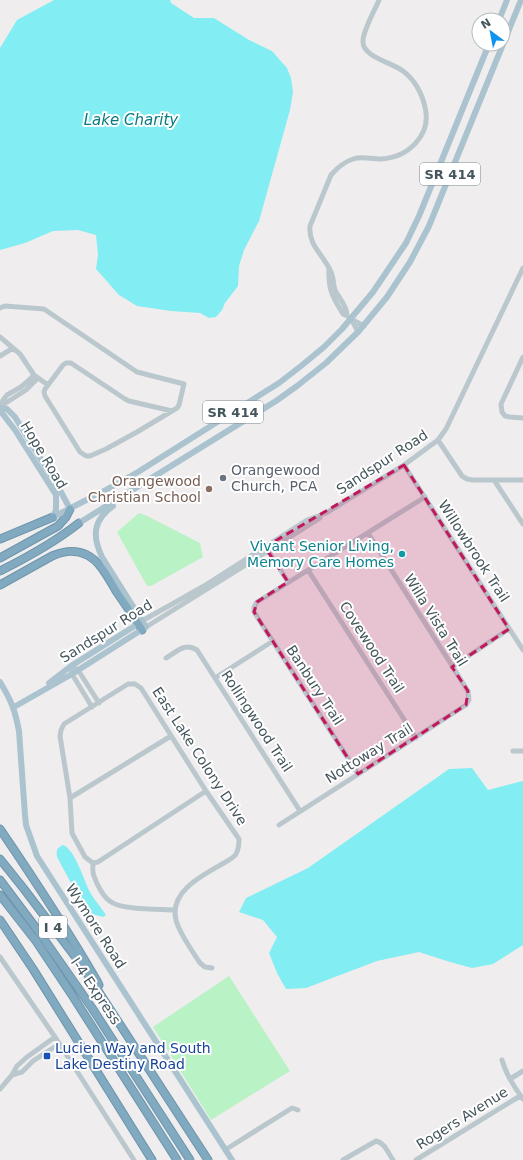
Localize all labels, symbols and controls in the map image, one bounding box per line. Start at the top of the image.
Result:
north arrow [471,12,511,52]
text: N [479,16,493,32]
water label: Lake Charity [84,111,179,129]
road number: SR 414 [420,163,480,185]
road number: SR 414 [203,401,263,423]
street label: Hope Road [18,418,70,492]
street label: Sandspur Road [333,427,431,497]
place label: Orangewood Church, PCA [231,462,320,494]
place label: Orangewood Christian School [88,473,201,505]
marker: Orangewood Church, PCA [218,473,228,483]
marker: Orangewood Christian School [204,484,214,494]
street label: Willowbrook Trail [435,497,513,605]
place label: Vivant Senior Living, Memory Care Homes [247,538,394,570]
marker: Vivant Senior Living, Memory Care Homes [397,549,407,559]
street label: Willa Vista Trail [401,571,471,669]
street label: Sandspur Road [57,596,155,666]
street label: Covewood Trail [336,598,408,696]
street label: Banbury Trail [283,642,347,728]
street label: Rollingwood Trail [218,667,296,775]
street label: East Lake Colony Drive [149,684,251,828]
street label: Nottoway Trail [322,720,416,786]
street label: Wymore Road [63,881,129,971]
road number: I 4 [39,916,67,938]
street label: I-4 Express [68,955,124,1027]
place label: Lucien Way and South Lake Destiny Road [55,1040,211,1072]
marker: Lucien Way and South Lake Destiny Road [42,1051,52,1061]
street label: Rogers Avenue [413,1083,511,1153]

